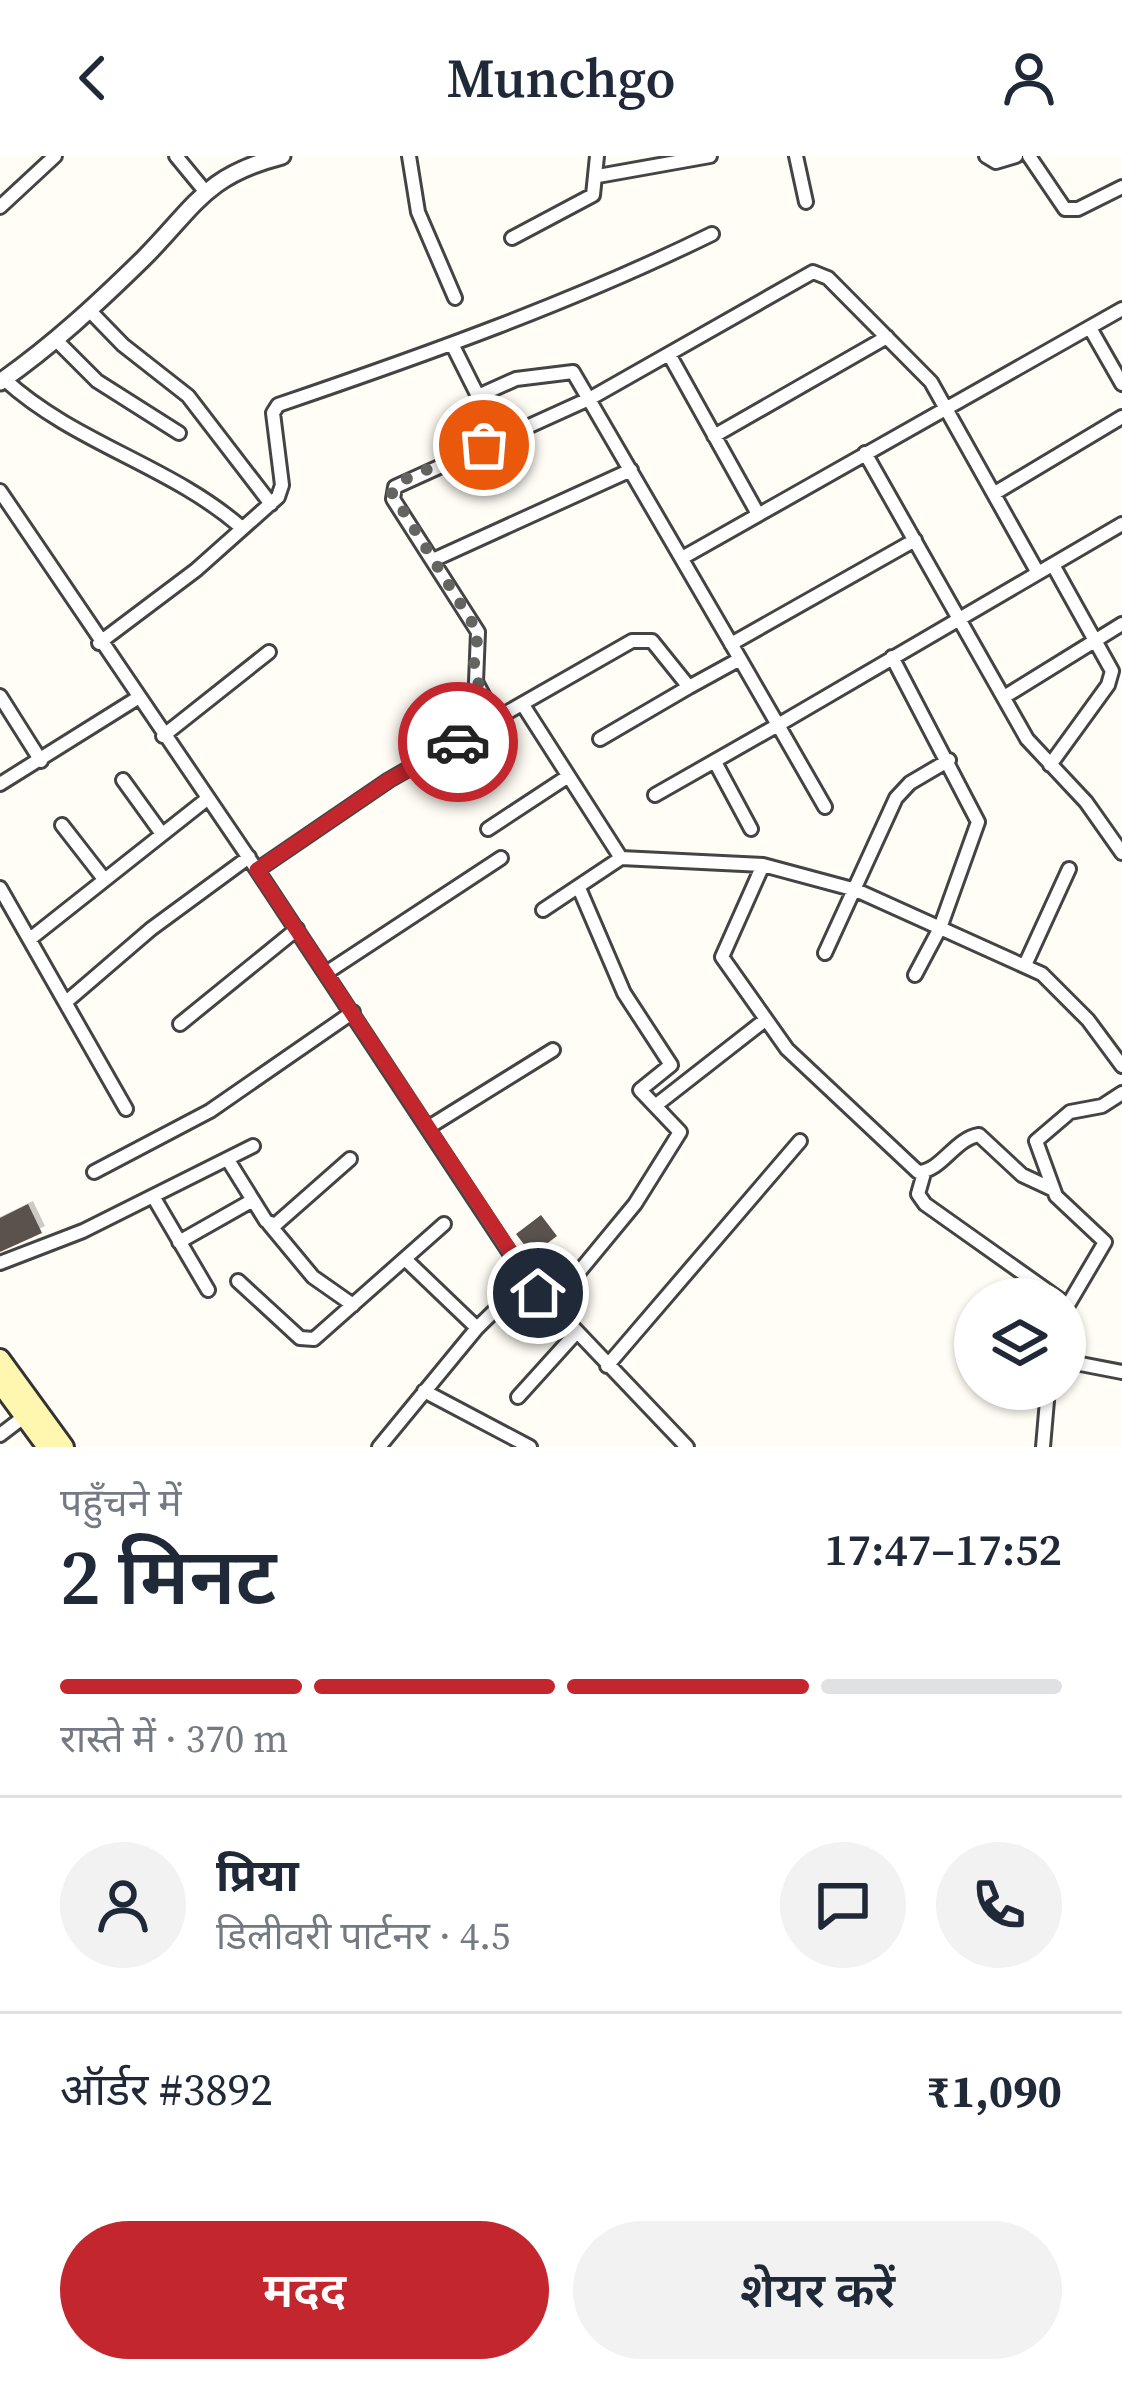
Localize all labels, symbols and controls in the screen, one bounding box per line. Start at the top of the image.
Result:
text: Munchgo [446,41,676,115]
icon: back [60,45,126,111]
icon: person [996,45,1062,111]
pin [433,394,535,496]
icon: bag [451,412,517,478]
courier [398,682,518,802]
icon: car [425,709,491,775]
pin [487,1242,589,1344]
icon: home [505,1260,571,1326]
map controls [954,1278,1086,1410]
button: layers [954,1278,1086,1410]
text: पहुँचने में [60,1476,182,1529]
text: 17:47–17:52 [824,1518,1062,1580]
text: 2 मिनट [60,1523,276,1630]
text: रास्ते में · 370 m [60,1712,288,1765]
button: person [60,1842,186,1968]
button: chat [780,1842,906,1968]
button: phone [936,1842,1062,1968]
text: प्रिया [216,1844,299,1906]
text: डिलीवरी पार्टनर · 4.5 [216,1909,510,1962]
text: ऑर्डर #3892 [60,2058,273,2120]
text: ₹1,090 [927,2060,1062,2122]
button: मदद [60,2221,549,2359]
button: शेयर करें [573,2221,1062,2359]

